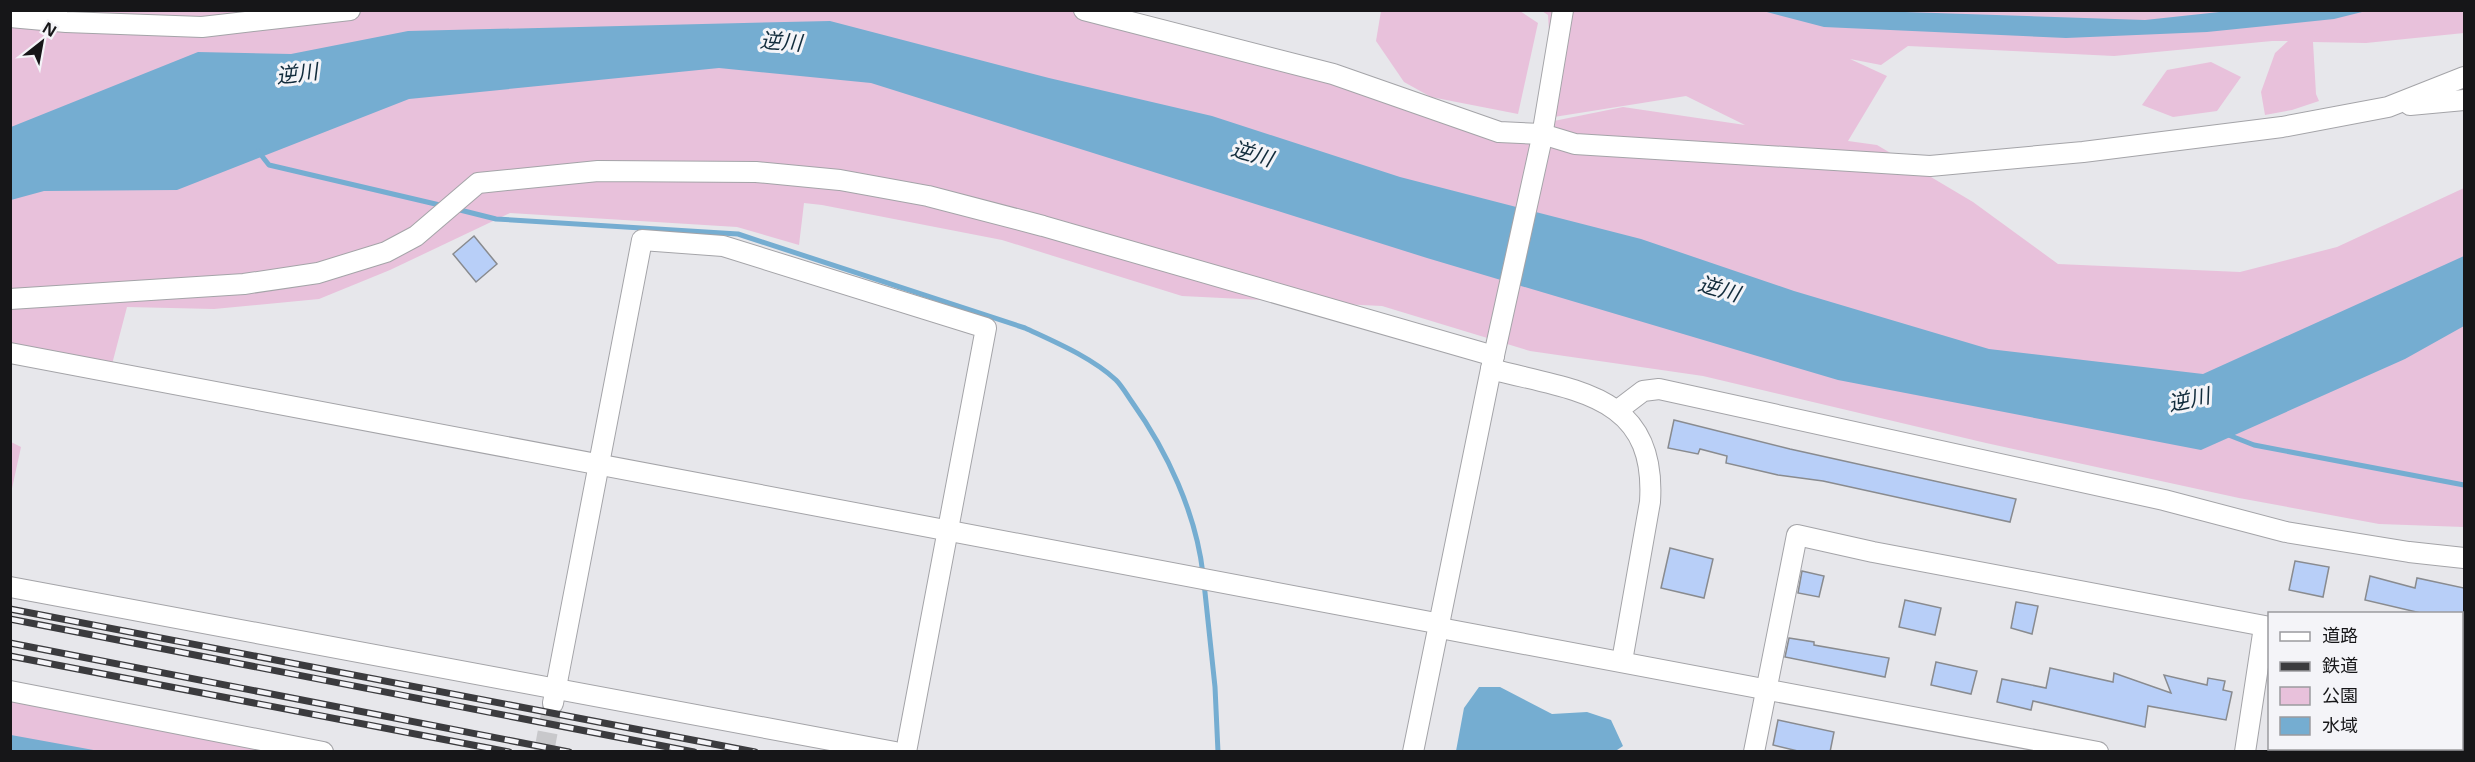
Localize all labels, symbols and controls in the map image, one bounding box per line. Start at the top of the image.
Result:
north arrow [12,12,72,72]
text: N [38,16,61,42]
water label: 逆川 [759,26,805,57]
water label: 逆川 [274,56,321,89]
water label: 逆川 [1228,134,1278,173]
water label: 逆川 [1695,269,1745,308]
water label: 逆川 [2165,381,2214,417]
legend [2268,612,2463,750]
text: 道路 [2322,623,2358,647]
text: 鉄道 [2322,653,2358,677]
text: 公園 [2322,683,2358,707]
text: 水域 [2322,713,2358,737]

